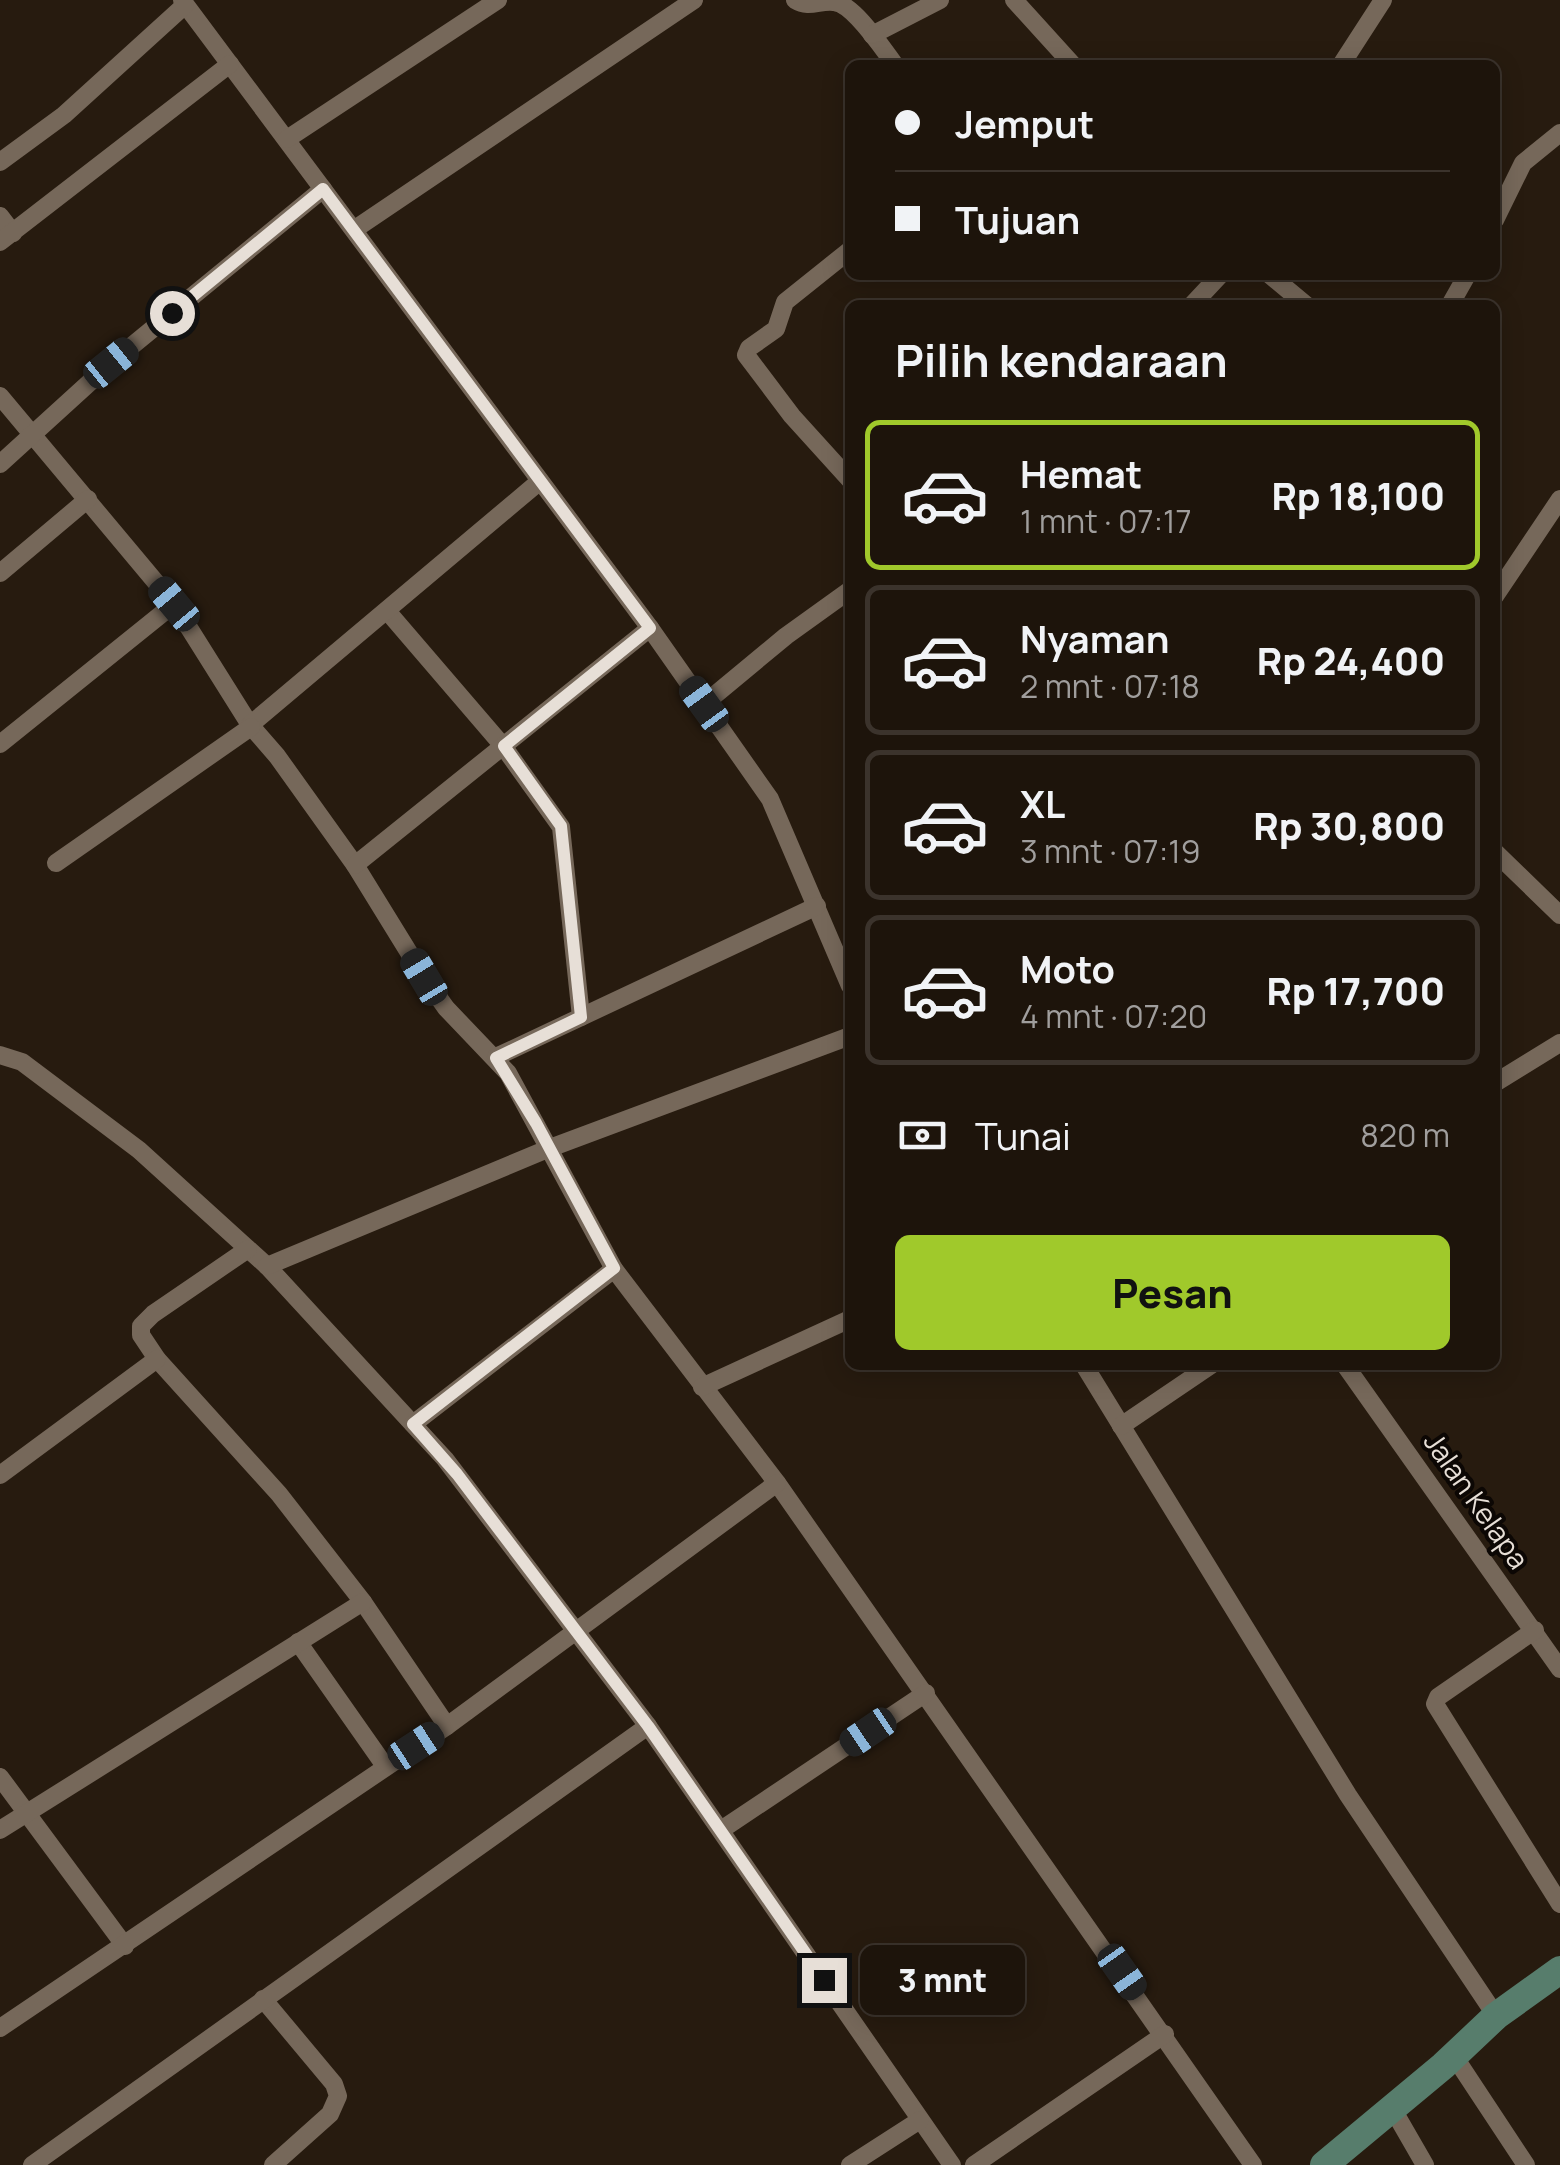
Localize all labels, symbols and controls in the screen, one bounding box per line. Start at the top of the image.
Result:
text: Jemput [955,97,1094,149]
text: Tujuan [955,193,1080,245]
route start [150,291,195,336]
text: Pilih kendaraan [895,329,1228,391]
car [78,332,144,394]
text: Hemat [1020,447,1142,499]
icon: car [900,450,990,540]
text: Rp 18,100 [1271,469,1445,521]
text: 1 mnt · 07:17 [1020,499,1192,543]
car [143,571,205,637]
text: Nyaman [1020,612,1170,664]
icon: car [900,615,990,705]
text: Rp 24,400 [1257,634,1445,686]
text: 2 mnt · 07:18 [1020,664,1200,708]
car [674,671,734,737]
text: XL [1020,777,1065,829]
icon: car [900,780,990,870]
text: Rp 30,800 [1253,799,1445,851]
text: 3 mnt · 07:19 [1020,829,1201,873]
text: Moto [1020,942,1115,994]
car [396,944,452,1010]
icon: car [900,945,990,1035]
text: Rp 17,700 [1266,964,1445,1016]
text: 4 mnt · 07:20 [1020,994,1207,1038]
icon: cash [895,1108,950,1163]
text: Tunai [975,1109,1071,1161]
text: 820 m [1360,1113,1450,1157]
button: Pesan [895,1235,1450,1350]
street label: Jalan Kelapa [1416,1424,1538,1576]
car [835,1703,901,1761]
car [383,1717,449,1775]
car [1093,1939,1151,2005]
callout: 3 mnt [859,1945,1024,2015]
route end [802,1958,847,2003]
text: 3 mnt [898,1958,987,2002]

